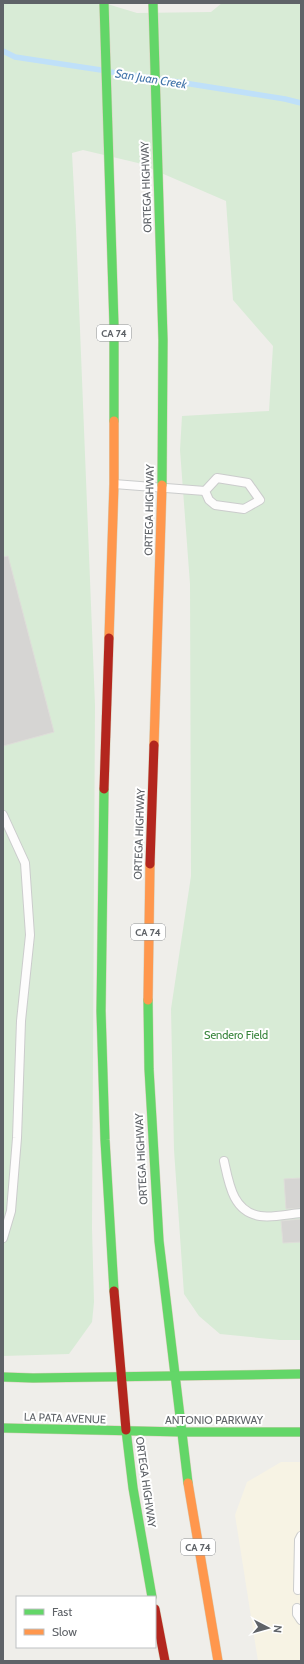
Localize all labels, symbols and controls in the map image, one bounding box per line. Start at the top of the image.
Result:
water label: San Juan Creek [114,65,189,92]
street label: ORTEGA HIGHWAY [137,140,155,233]
road number: CA 74 [97,325,131,341]
street label: ORTEGA HIGHWAY [141,463,157,556]
street label: ORTEGA HIGHWAY [130,787,148,880]
road number: CA 74 [131,924,165,940]
park label: Sendero Field [204,1028,268,1042]
street label: ORTEGA HIGHWAY [132,1112,150,1205]
street label: LA PATA AVENUE [24,1410,106,1426]
street label: ANTONIO PARKWAY [165,1413,264,1427]
street label: ORTEGA HIGHWAY [133,1436,159,1529]
road number: CA 74 [181,1539,215,1555]
legend [16,1596,156,1648]
text: Fast [52,1604,72,1619]
north arrow [248,1608,288,1648]
text: Slow [52,1624,77,1639]
text: N [271,1624,285,1634]

